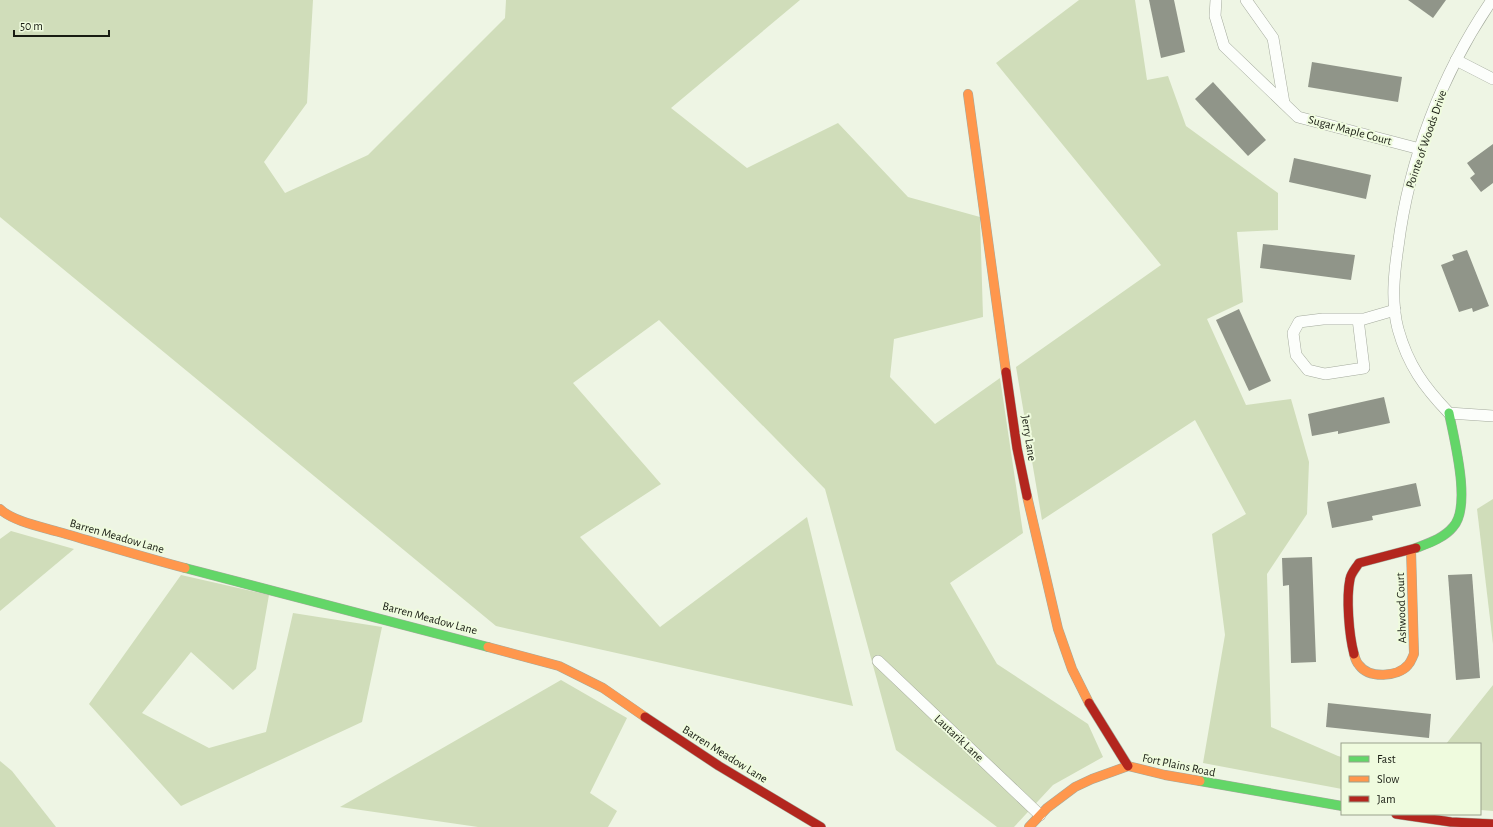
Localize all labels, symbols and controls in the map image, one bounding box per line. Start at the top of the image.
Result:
scale bar [14,12,109,38]
text: 50 m [20,20,43,32]
street label: Pointe of Woods Drive [1404,88,1448,190]
street label: Sugar Maple Court [1307,113,1393,147]
street label: Jerry Lane [1018,414,1039,462]
street label: Barren Meadow Lane [68,517,166,555]
street label: Ashwood Court [1394,572,1408,644]
street label: Barren Meadow Lane [381,600,479,636]
street label: Lautarik Lane [932,712,986,764]
street label: Barren Meadow Lane [680,723,770,785]
legend [1341,743,1481,815]
street label: Fort Plains Road [1141,751,1217,779]
text: Fast [1377,753,1396,765]
text: Slow [1377,773,1399,785]
text: Jam [1377,793,1396,805]

